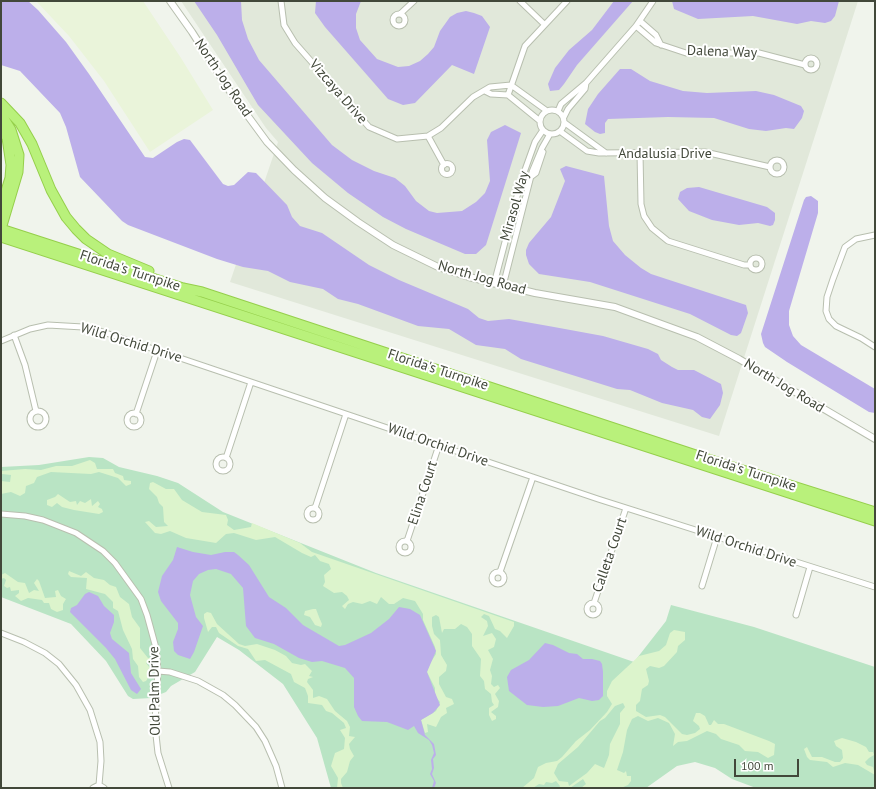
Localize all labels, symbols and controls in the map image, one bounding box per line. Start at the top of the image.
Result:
street label: North Jog Road [191,36,255,120]
street label: Dalena Way [687,42,757,62]
street label: Vizcaya Drive [306,56,370,128]
street label: Andalusia Drive [618,146,712,162]
street label: Mirasol Way [497,169,533,243]
street label: Florida's Turnpike [78,247,182,295]
street label: North Jog Road [436,257,528,299]
street label: Wild Orchid Drive [78,320,184,366]
street label: Florida's Turnpike [386,346,490,394]
street label: North Jog Road [741,355,827,417]
street label: Wild Orchid Drive [385,420,491,470]
street label: Florida's Turnpike [694,447,798,495]
street label: Elina Court [405,459,441,527]
street label: Calleta Court [589,515,631,595]
street label: Wild Orchid Drive [693,523,799,571]
street label: Old Palm Drive [146,646,164,736]
scale bar [736,751,801,777]
text: 100 m [741,758,774,773]

